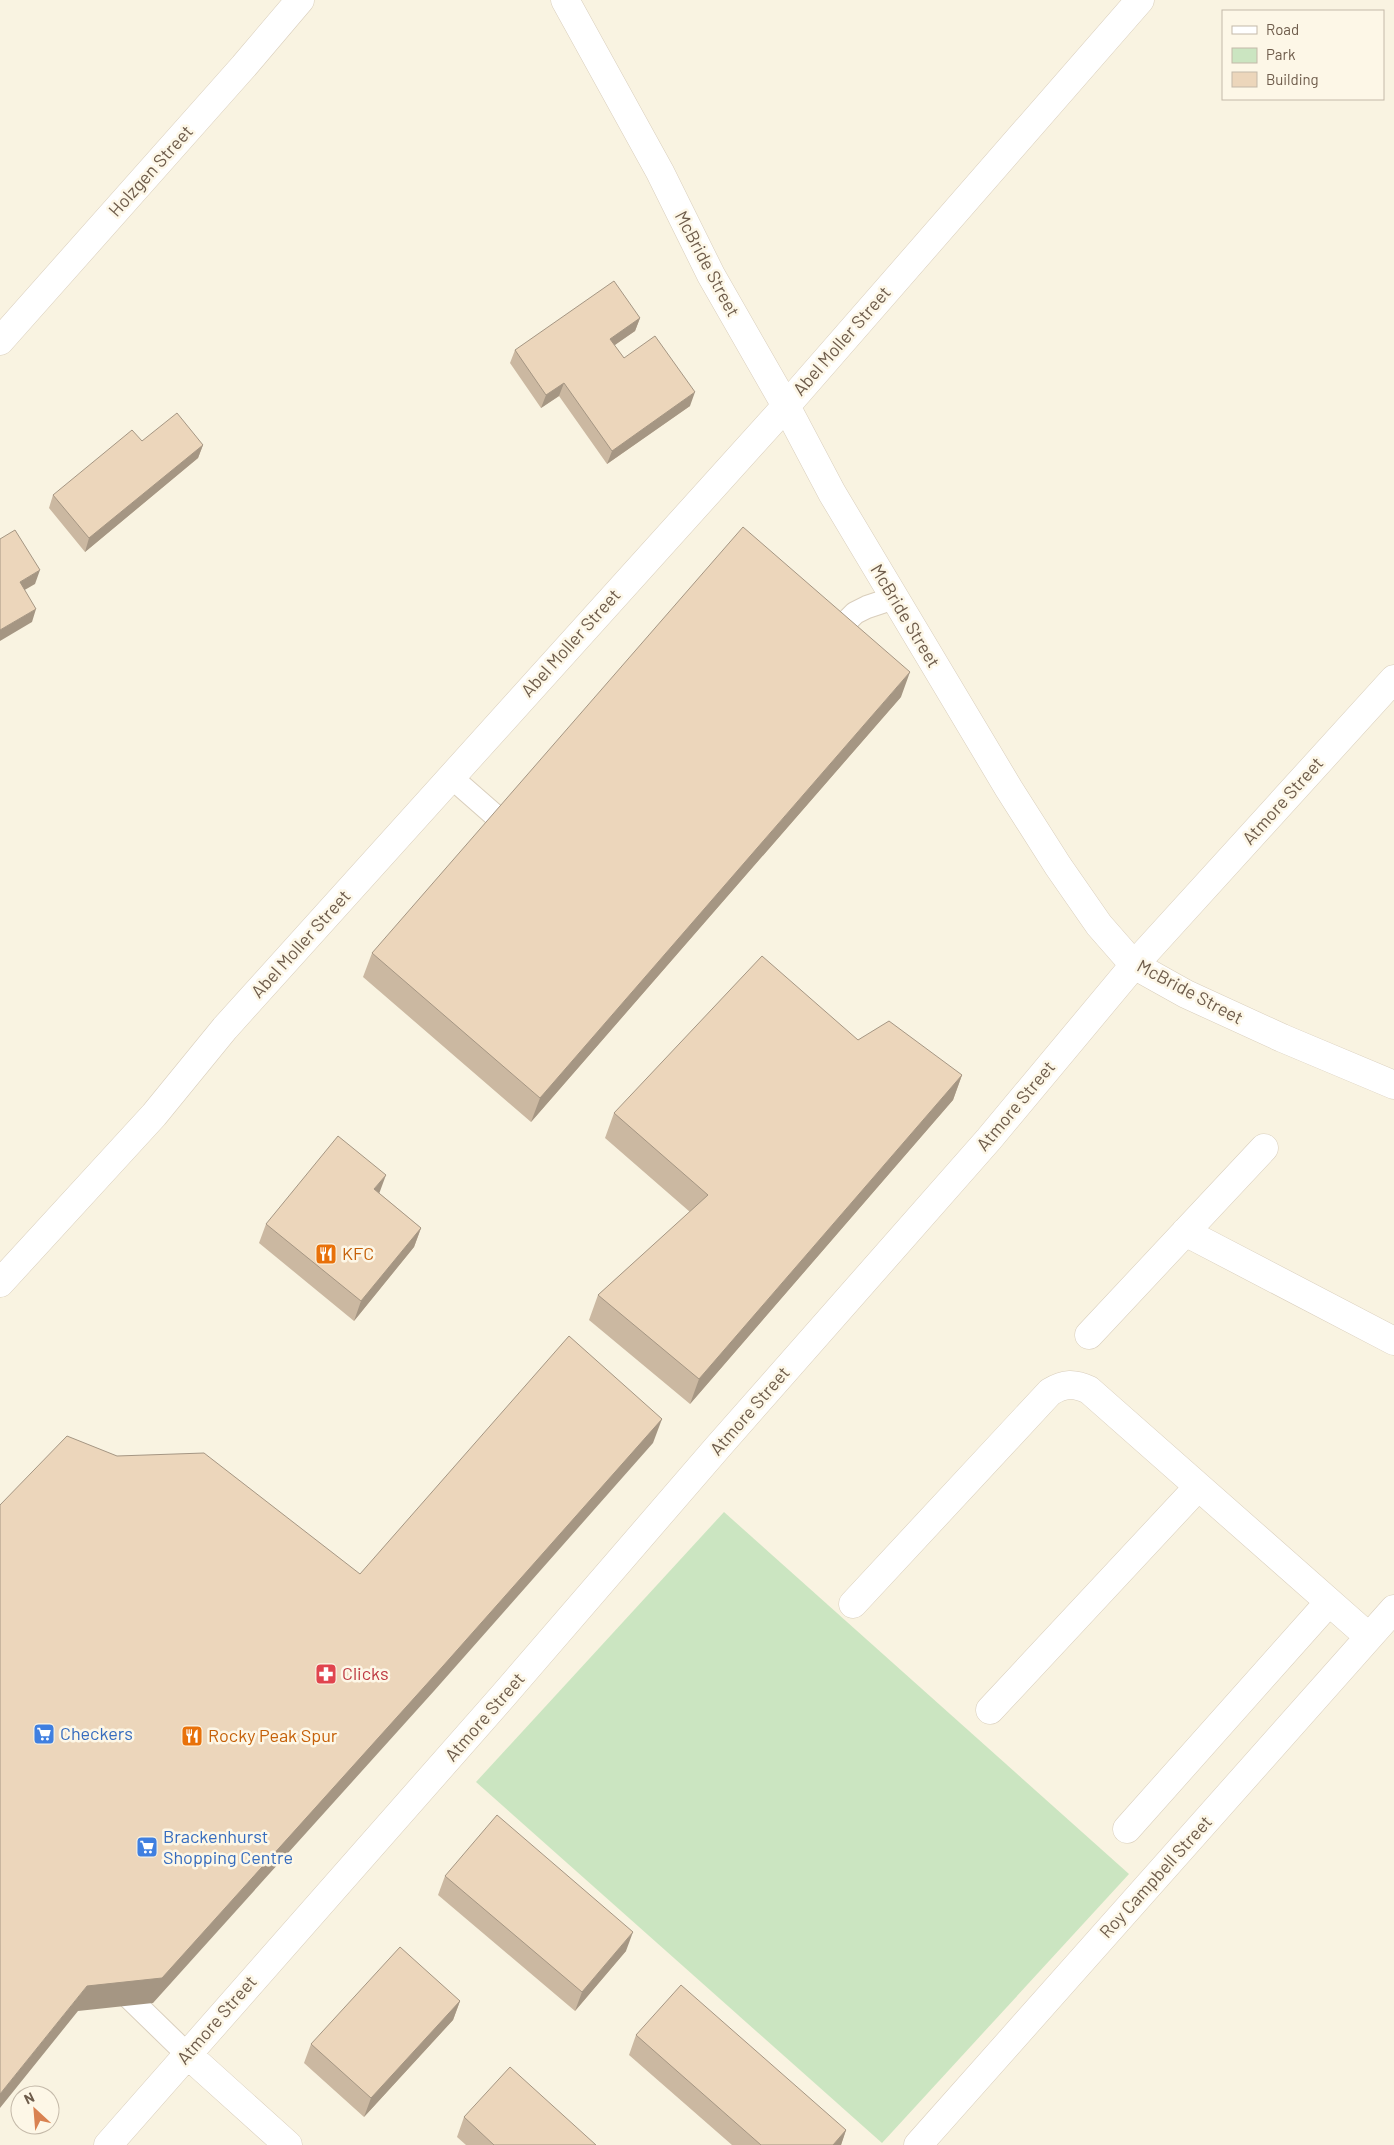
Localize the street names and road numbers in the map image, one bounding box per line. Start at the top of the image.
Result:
street label: Holzgen Street [103,120,197,221]
street label: McBride Street [671,207,745,320]
street label: Abel Moller Street [788,281,895,400]
street label: McBride Street [866,560,945,671]
street label: Abel Moller Street [516,584,625,701]
street label: Atmore Street [1237,752,1327,849]
street label: Abel Moller Street [246,885,355,1002]
street label: McBride Street [1134,954,1247,1028]
street label: Atmore Street [971,1056,1059,1155]
street label: Atmore Street [705,1361,794,1459]
street label: Atmore Street [440,1667,529,1765]
street label: Roy Campbell Street [1094,1810,1216,1942]
street label: Atmore Street [172,1970,261,2068]

